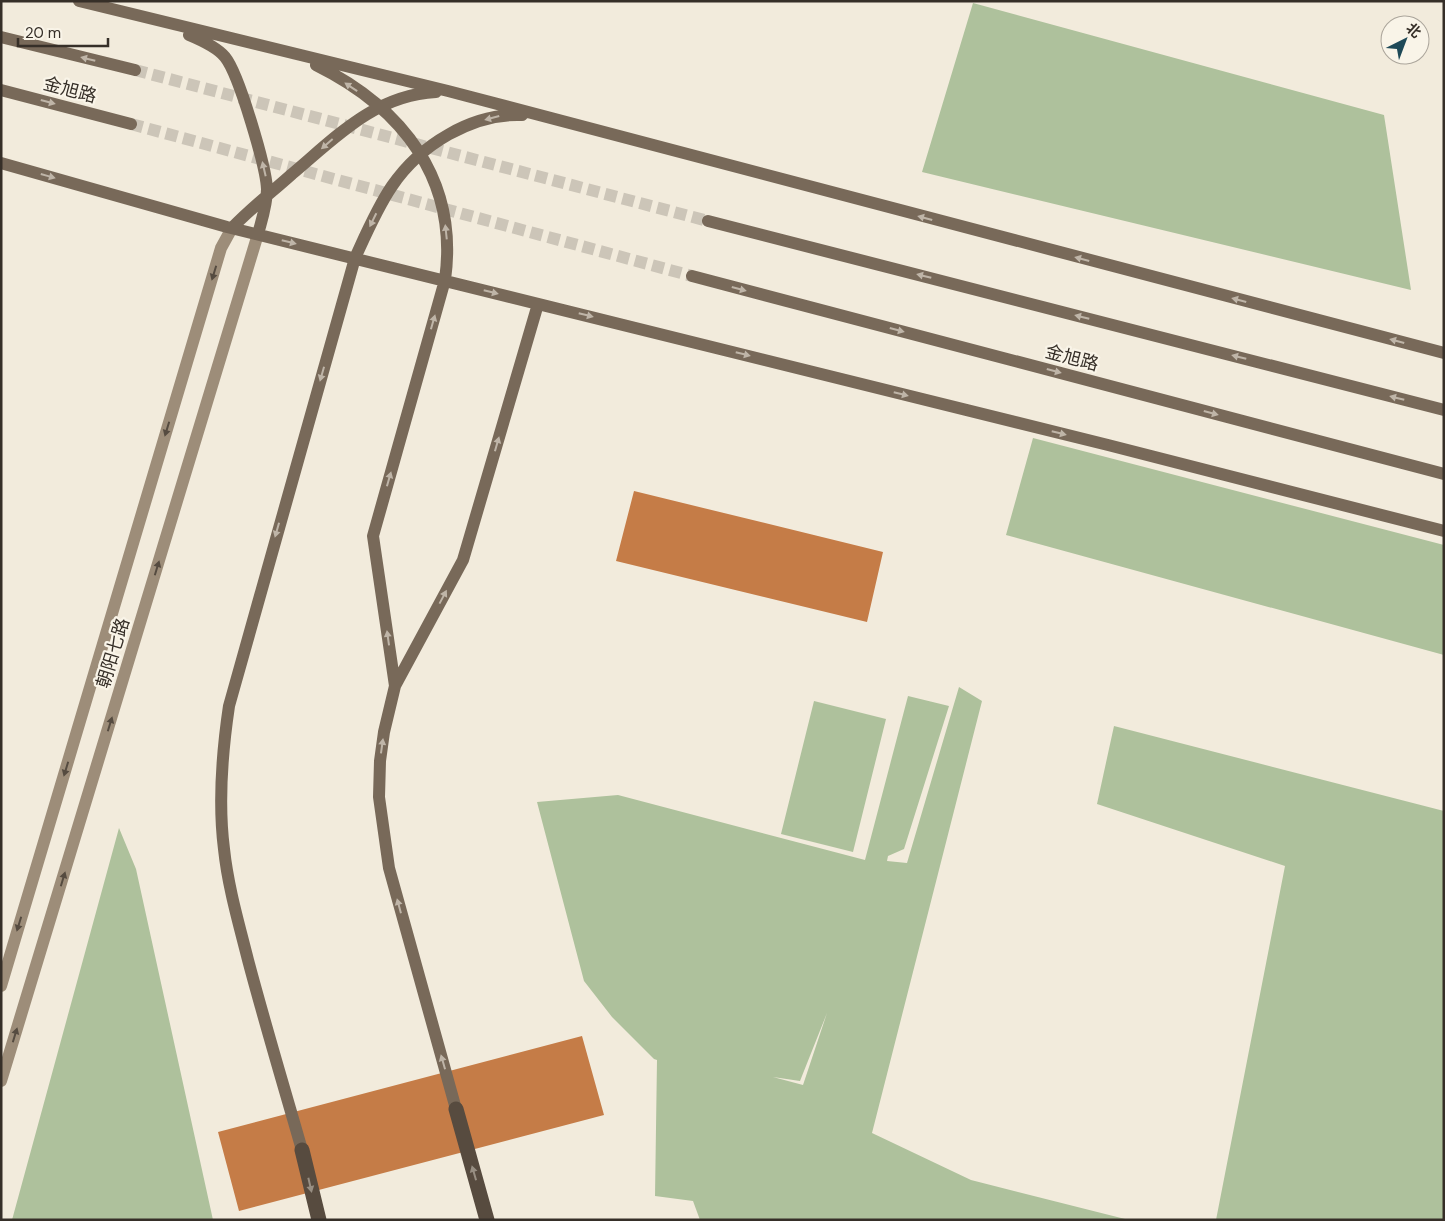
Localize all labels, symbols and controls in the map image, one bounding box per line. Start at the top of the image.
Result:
scale bar [18,15,108,47]
north arrow [1380,15,1430,65]
text: 北 [1402,19,1425,42]
text: 20 m [25,23,61,43]
one-way arrow [81,54,96,62]
street label: 金旭路 [41,71,99,109]
one-way arrow [345,82,358,92]
one-way arrow [41,99,56,107]
one-way arrow [484,114,499,122]
one-way arrow [321,139,334,150]
one-way arrow [260,162,268,177]
one-way arrow [41,173,56,181]
one-way arrow [368,213,376,227]
one-way arrow [917,214,932,222]
one-way arrow [442,223,450,239]
one-way arrow [282,238,297,246]
one-way arrow [1075,255,1090,263]
one-way arrow [209,265,217,280]
one-way arrow [917,272,932,280]
one-way arrow [732,285,747,293]
one-way arrow [484,288,499,296]
one-way arrow [1232,296,1247,304]
one-way arrow [578,312,593,320]
one-way arrow [1074,313,1089,321]
one-way arrow [429,315,437,330]
one-way arrow [889,326,904,334]
one-way arrow [1389,337,1404,345]
street label: 金旭路 [1043,339,1101,377]
one-way arrow [736,351,751,359]
one-way arrow [1232,353,1247,361]
one-way arrow [318,366,326,382]
one-way arrow [1046,368,1061,376]
one-way arrow [894,390,909,398]
one-way arrow [1389,393,1404,401]
one-way arrow [1203,409,1218,417]
one-way arrow [163,421,171,436]
one-way arrow [1051,429,1066,437]
one-way arrow [493,437,501,452]
one-way arrow [385,471,393,486]
one-way arrow [273,523,281,538]
one-way arrow [153,560,161,575]
one-way arrow [439,590,447,604]
street label: 朝阳七路 [91,615,135,691]
one-way arrow [384,630,392,646]
one-way arrow [106,716,114,731]
one-way arrow [378,737,386,753]
one-way arrow [61,761,69,776]
one-way arrow [59,872,67,887]
one-way arrow [395,898,403,913]
one-way arrow [15,917,23,932]
one-way arrow [12,1027,20,1042]
one-way arrow [439,1055,447,1070]
one-way arrow [470,1165,478,1180]
one-way arrow [306,1177,314,1192]

